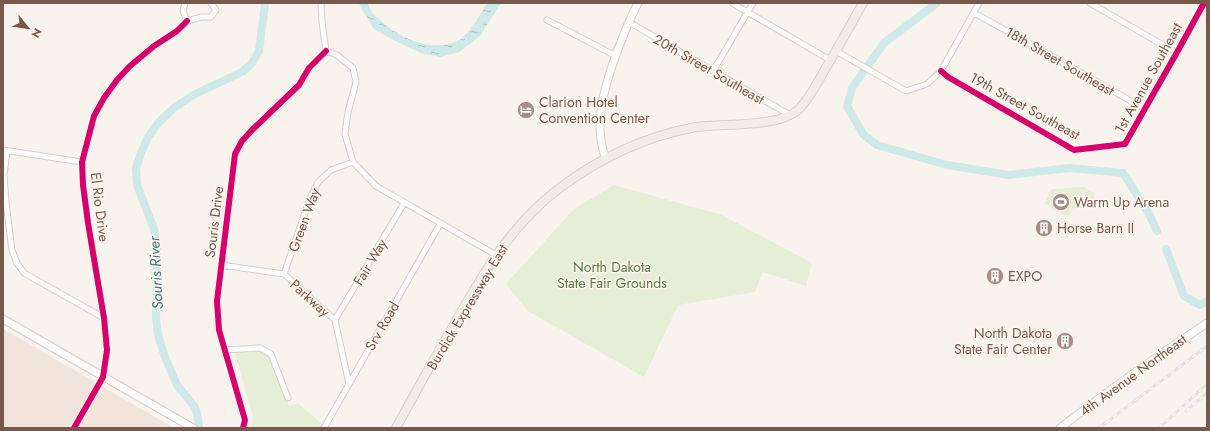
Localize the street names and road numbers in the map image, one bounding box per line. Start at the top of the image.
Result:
street label: 1st Avenue Southeast [1109,19,1187,137]
street label: 18th Street Southeast [1002,22,1119,101]
street label: 20th Street Southeast [650,29,769,109]
street label: 19th Street Southeast [966,67,1084,145]
street label: El Rio Drive [86,171,114,243]
street label: Green Way [283,184,325,255]
street label: Souris Drive [200,185,228,259]
street label: Fair Way [348,234,392,289]
street label: Burdick Expressway East [422,240,513,374]
street label: Parkway [286,275,335,322]
street label: Srv Road [360,298,404,354]
street label: 4th Avenue Northeast [1075,329,1191,421]

